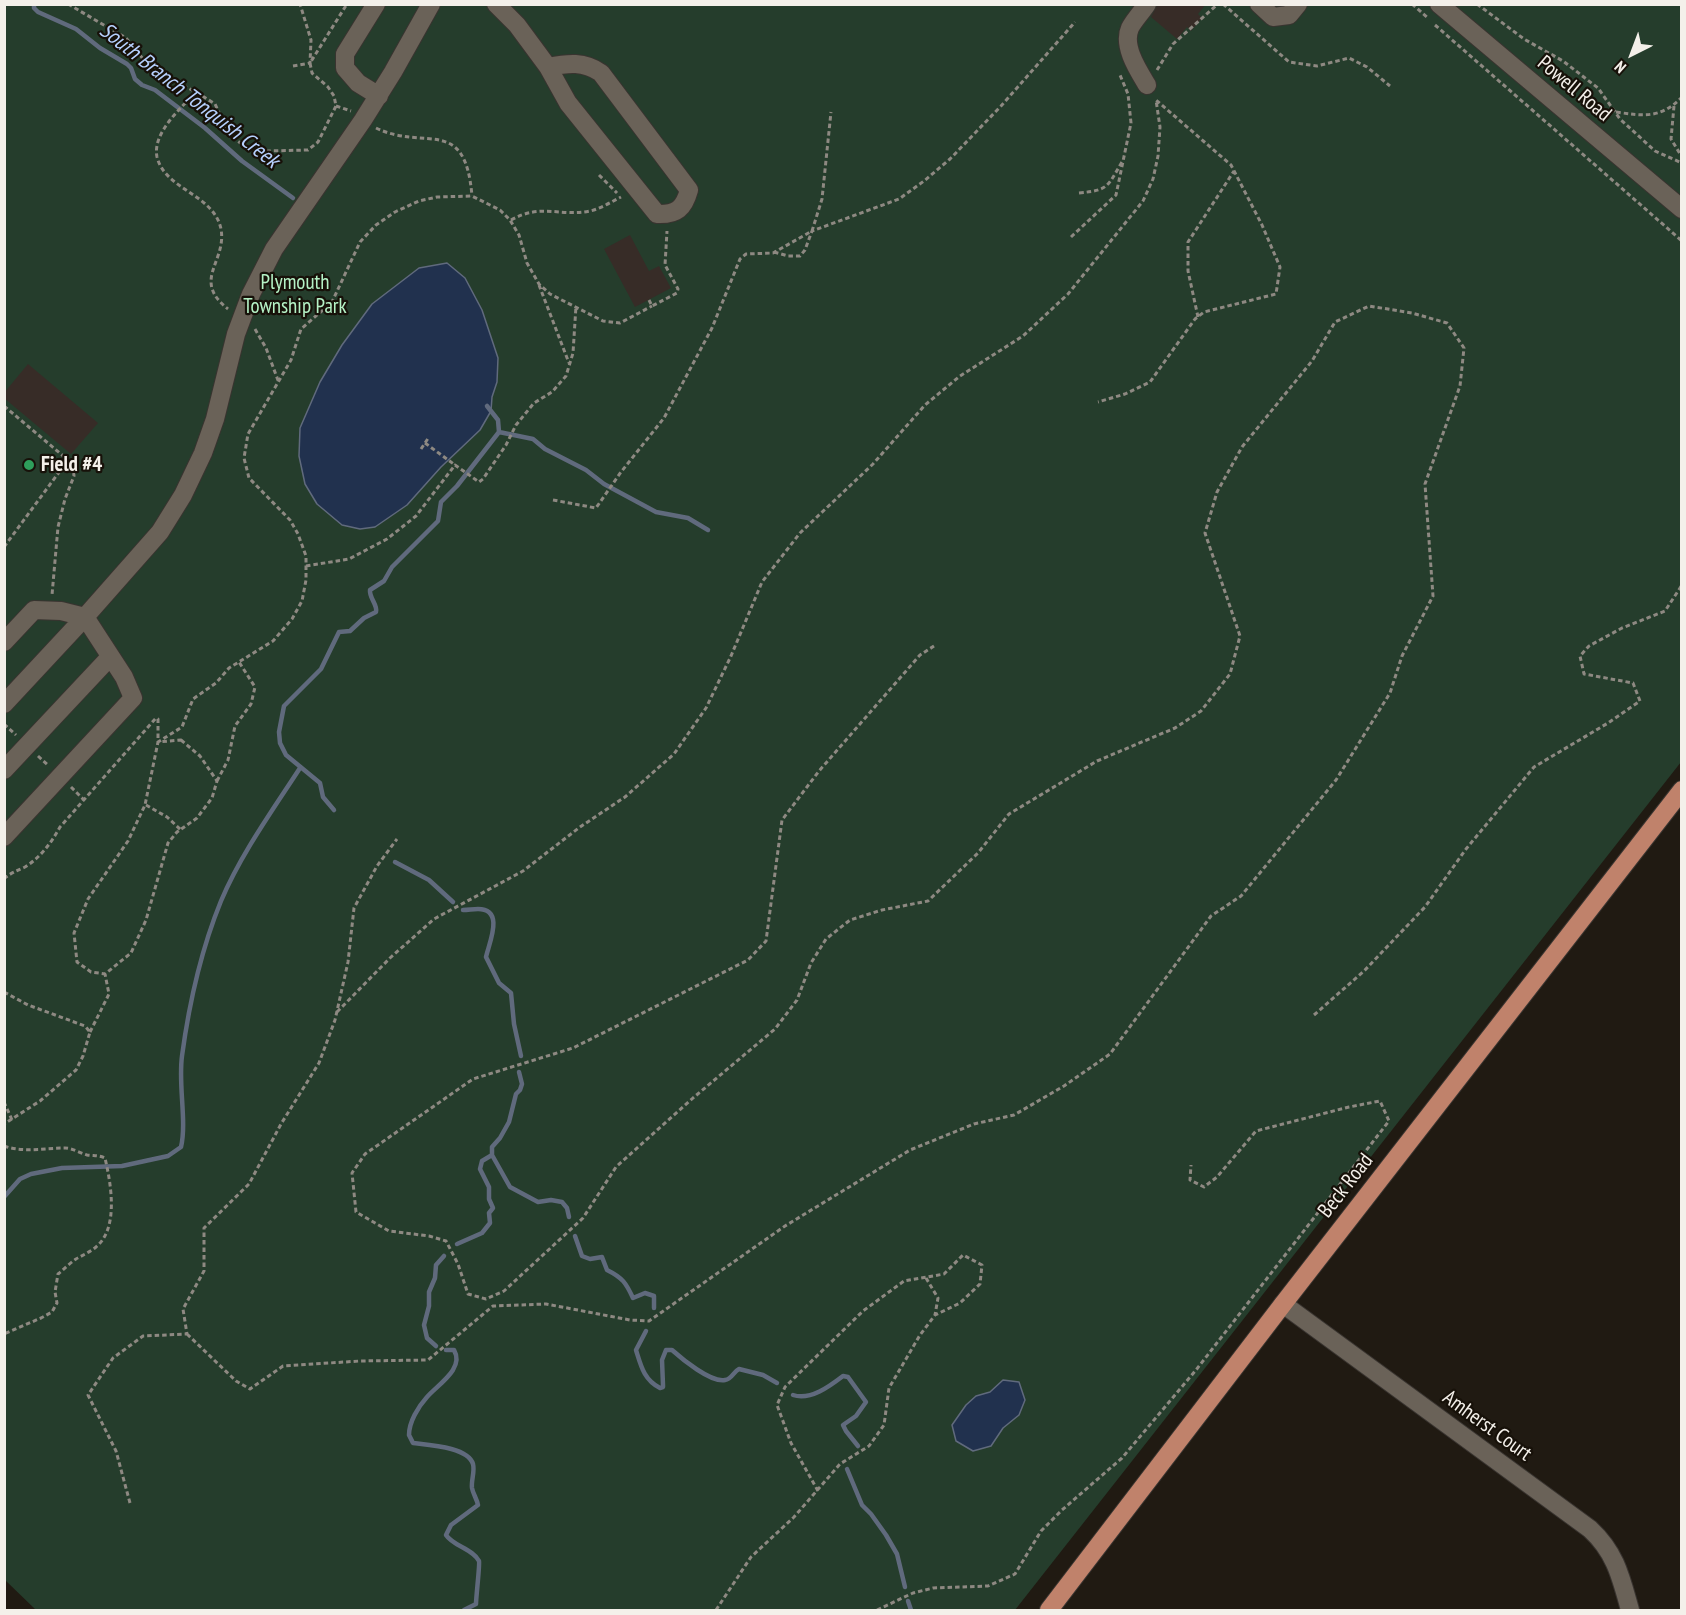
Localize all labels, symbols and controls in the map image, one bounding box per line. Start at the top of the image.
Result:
water label: South Branch Tonquish Creek [94,18,284,174]
north arrow [1602,24,1662,84]
street label: Powell Road [1532,51,1616,127]
text: N [1610,57,1630,78]
park label: Plymouth Township Park [243,270,347,320]
place label: Field #4 [41,452,102,478]
marker: Field #4 [22,458,36,472]
street label: Beck Road [1313,1149,1379,1223]
street label: Amherst Court [1438,1385,1536,1467]

